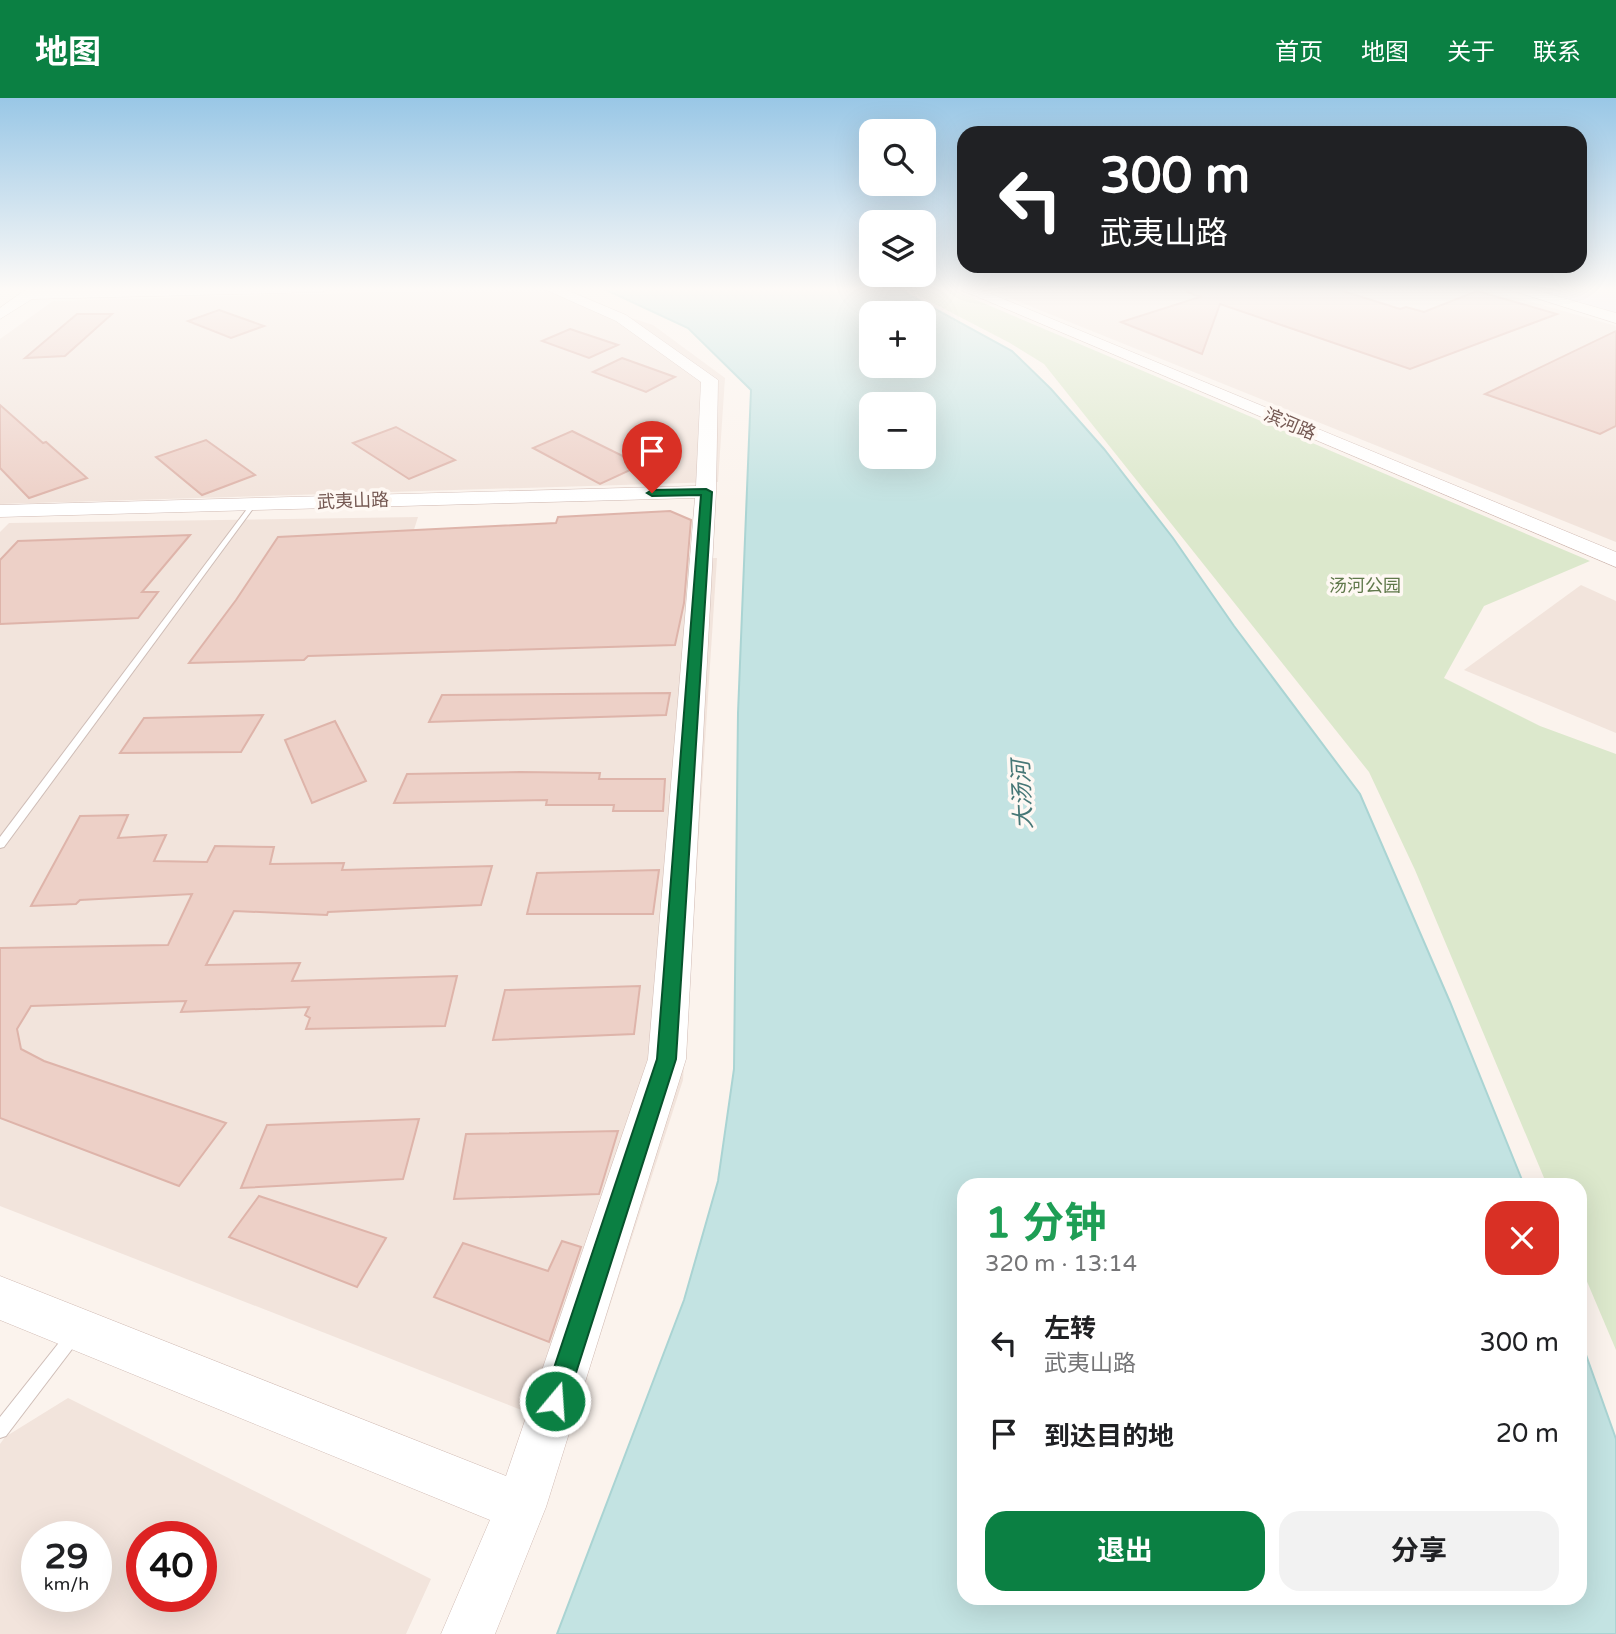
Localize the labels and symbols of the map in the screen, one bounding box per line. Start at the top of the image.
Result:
street label: 滨河路 [1261,403,1319,445]
pin [622,421,682,493]
street label: 武夷山路 [317,489,389,513]
park label: 汤河公园 [1329,575,1401,597]
water label: 大汤河 [1007,756,1039,830]
position arrow [518,1364,592,1438]
speed limit sign: 40 [126,1521,217,1612]

